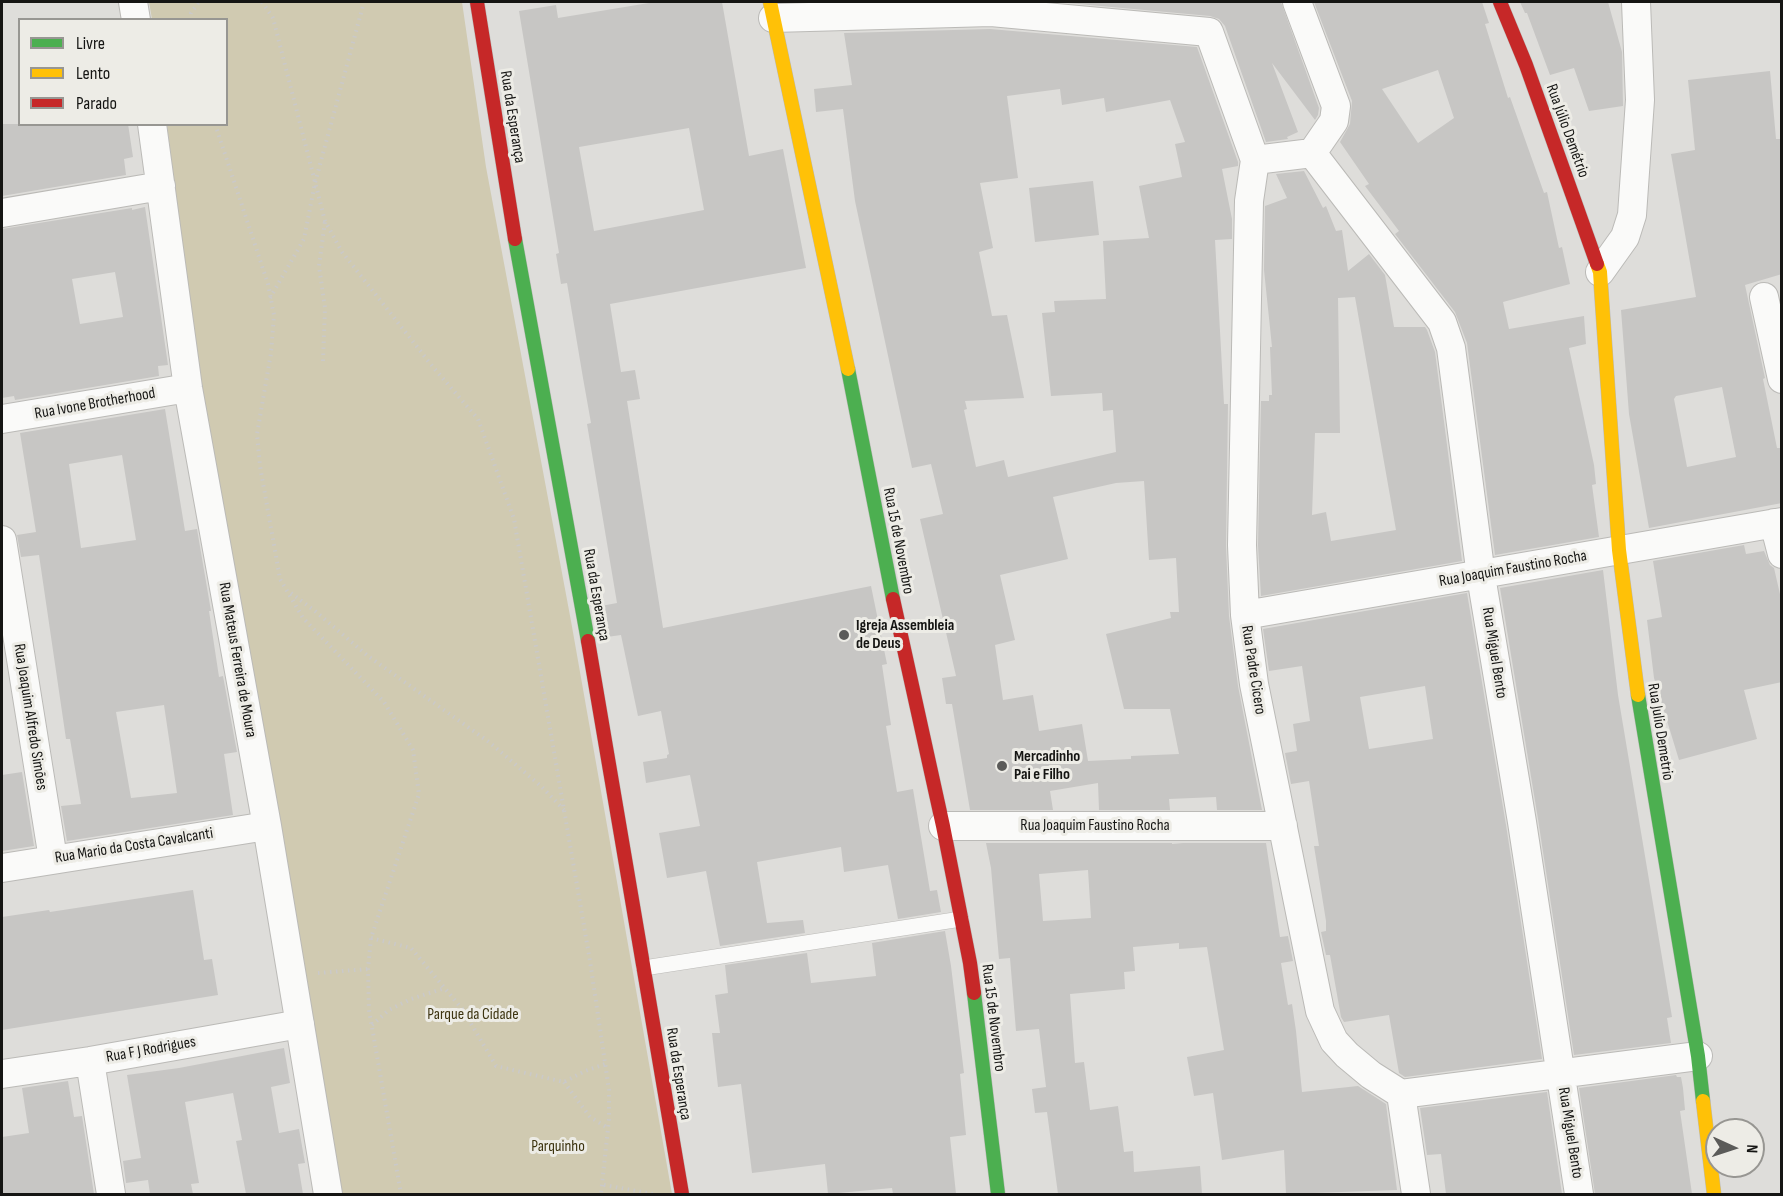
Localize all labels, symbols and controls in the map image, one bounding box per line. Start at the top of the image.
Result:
legend [18,18,228,126]
text: Livre [76,33,105,54]
text: Lento [76,63,110,84]
street label: Rua da Esperança [495,69,529,165]
street label: Rua Júlio Demétrio [1541,82,1593,180]
text: Parado [76,93,117,114]
street label: Rua Ivone Brotherhood [33,384,157,424]
street label: Rua 15 de Novembro [878,486,918,596]
street label: Rua da Esperança [578,547,614,643]
street label: Rua Joaquim Faustino Rocha [1438,547,1588,591]
street label: Rua Mateus Ferreira de Moura [214,581,260,739]
street label: Rua Miguel Bento [1477,606,1511,700]
place label: Igreja Assembleia de Deus [856,616,954,654]
street label: Rua Padre Cicero [1236,624,1270,716]
marker: Igreja Assembleia de Deus [837,628,851,642]
street label: Rua Joaquim Alfredo Simões [9,642,51,792]
street label: Rua Julio Demetrio [1643,682,1677,782]
place label: Mercadinho Pai e Filho [1014,747,1080,785]
marker: Mercadinho Pai e Filho [995,759,1009,773]
street label: Rua Joaquim Faustino Rocha [1020,816,1170,836]
street label: Rua Mario da Costa Cavalcanti [54,824,214,868]
street label: Rua 15 de Novembro [977,963,1009,1073]
park label: Parque da Cidade [427,1005,519,1025]
street label: Rua da Esperança [661,1026,695,1122]
street label: Rua F J Rodrigues [105,1033,197,1067]
street label: Rua Miguel Bento [1553,1086,1587,1180]
north arrow [1705,1118,1765,1178]
park label: Parquinho [531,1137,585,1157]
text: N [1742,1144,1761,1154]

